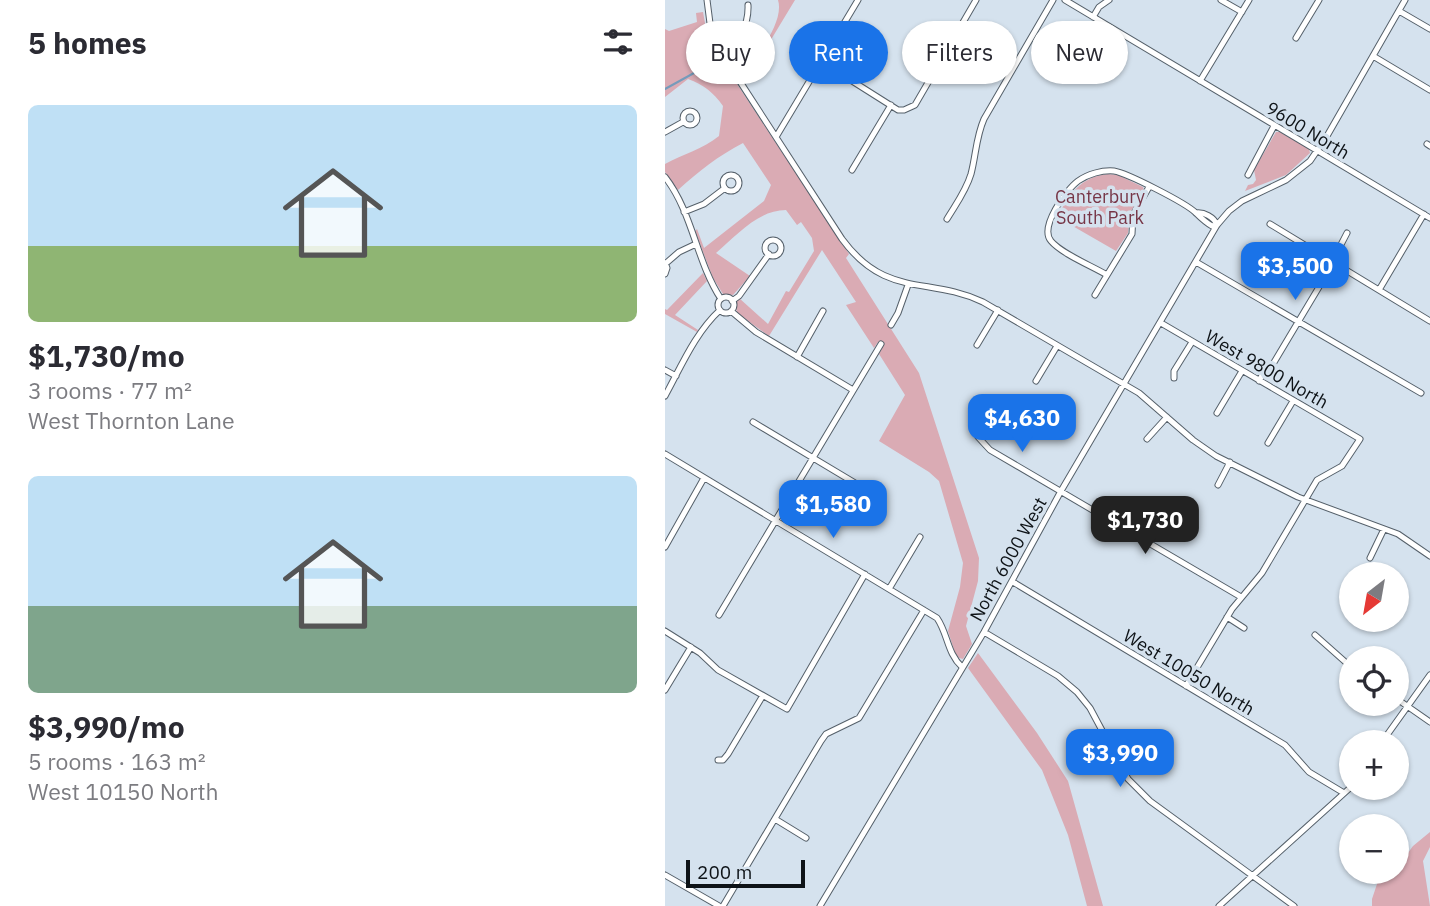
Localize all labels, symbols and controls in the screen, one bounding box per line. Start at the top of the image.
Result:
chip: Buy [686,21,775,84]
chip: Rent [789,21,888,84]
chip: Filters [902,21,1017,84]
chip: New [1031,21,1128,84]
text: 5 homes [28,23,147,62]
icon: filters [599,23,637,61]
street label: 9600 North [1262,96,1354,164]
icon: home [270,150,396,276]
park label: Canterbury South Park [1055,185,1145,229]
pin: $3,500 [1238,243,1352,302]
text: $3,500 [1257,250,1333,280]
street label: West 9800 North [1201,324,1333,414]
text: $1,730/mo [28,336,185,375]
text: 3 rooms · 77 m² [28,375,192,405]
pin: $4,630 [965,394,1079,454]
text: $4,630 [984,402,1060,432]
text: West Thornton Lane [28,405,235,435]
pin: $1,580 [776,480,890,540]
text: $1,580 [795,488,871,518]
street label: North 6000 West [964,493,1052,625]
pin: $1,730 [1088,496,1202,556]
text: $1,730 [1107,504,1183,534]
icon: home [270,521,396,647]
north arrow [1339,562,1409,632]
map controls [1339,562,1409,884]
street label: West 10050 North [1119,624,1259,720]
button: locate [1339,646,1409,716]
text: $3,990/mo [28,707,185,746]
pin: $3,990 [1063,730,1177,789]
button: + [1339,730,1409,800]
text: $3,990 [1082,737,1158,767]
text: 5 rooms · 163 m² [28,746,206,776]
text: West 10150 North [28,776,219,806]
button: − [1339,814,1409,884]
scale bar [686,857,805,889]
text: 200 m [697,860,752,884]

